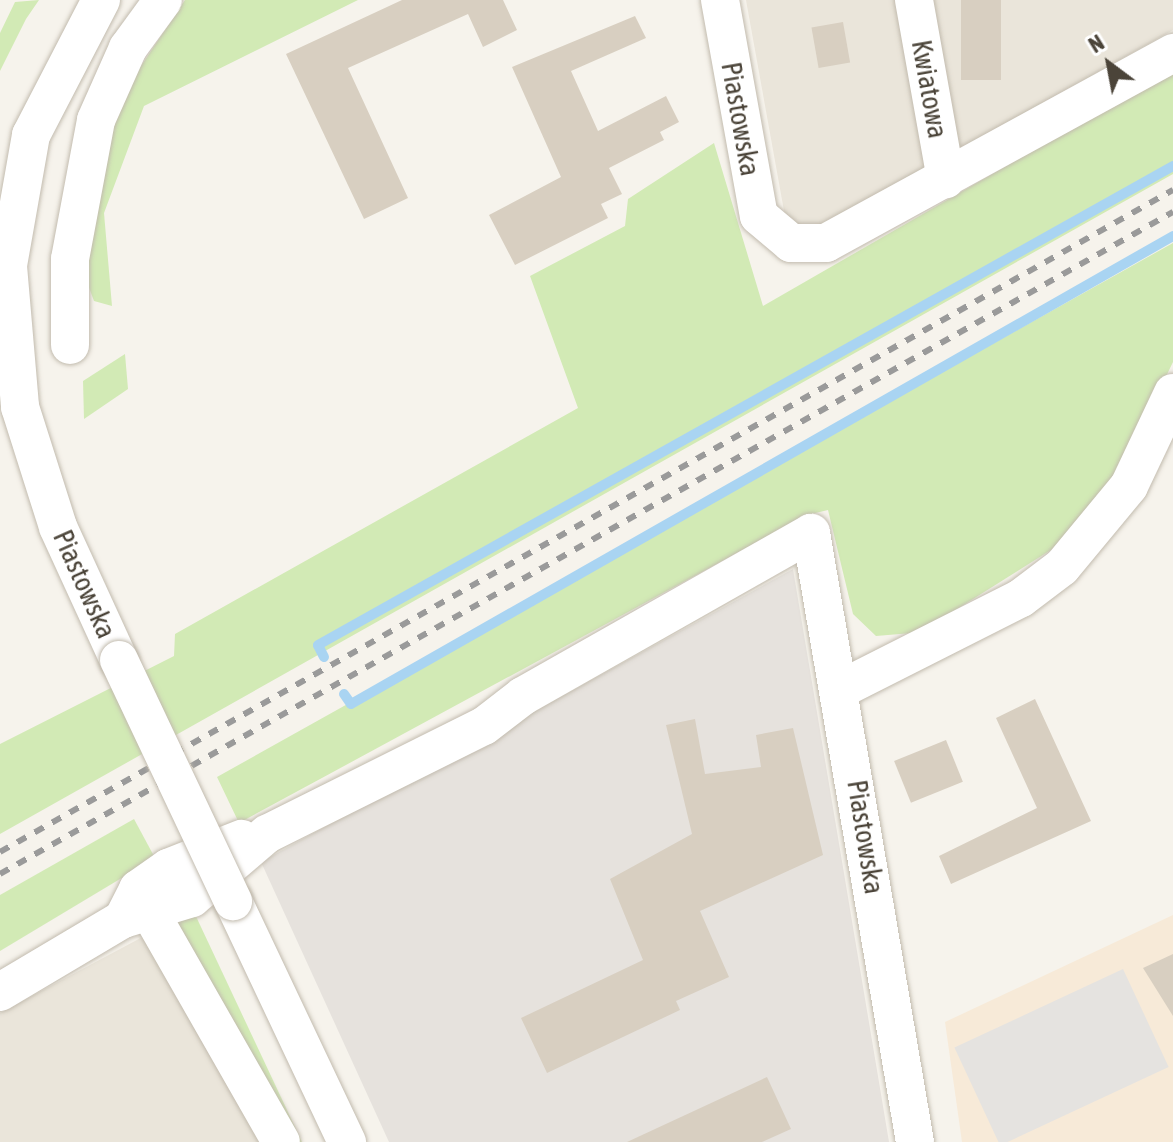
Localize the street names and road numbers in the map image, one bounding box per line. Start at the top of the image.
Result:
street label: Kwiatowa [905,37,955,141]
street label: Piastowska [714,59,768,179]
street label: Piastowska [46,525,124,643]
street label: Piastowska [840,778,892,896]

